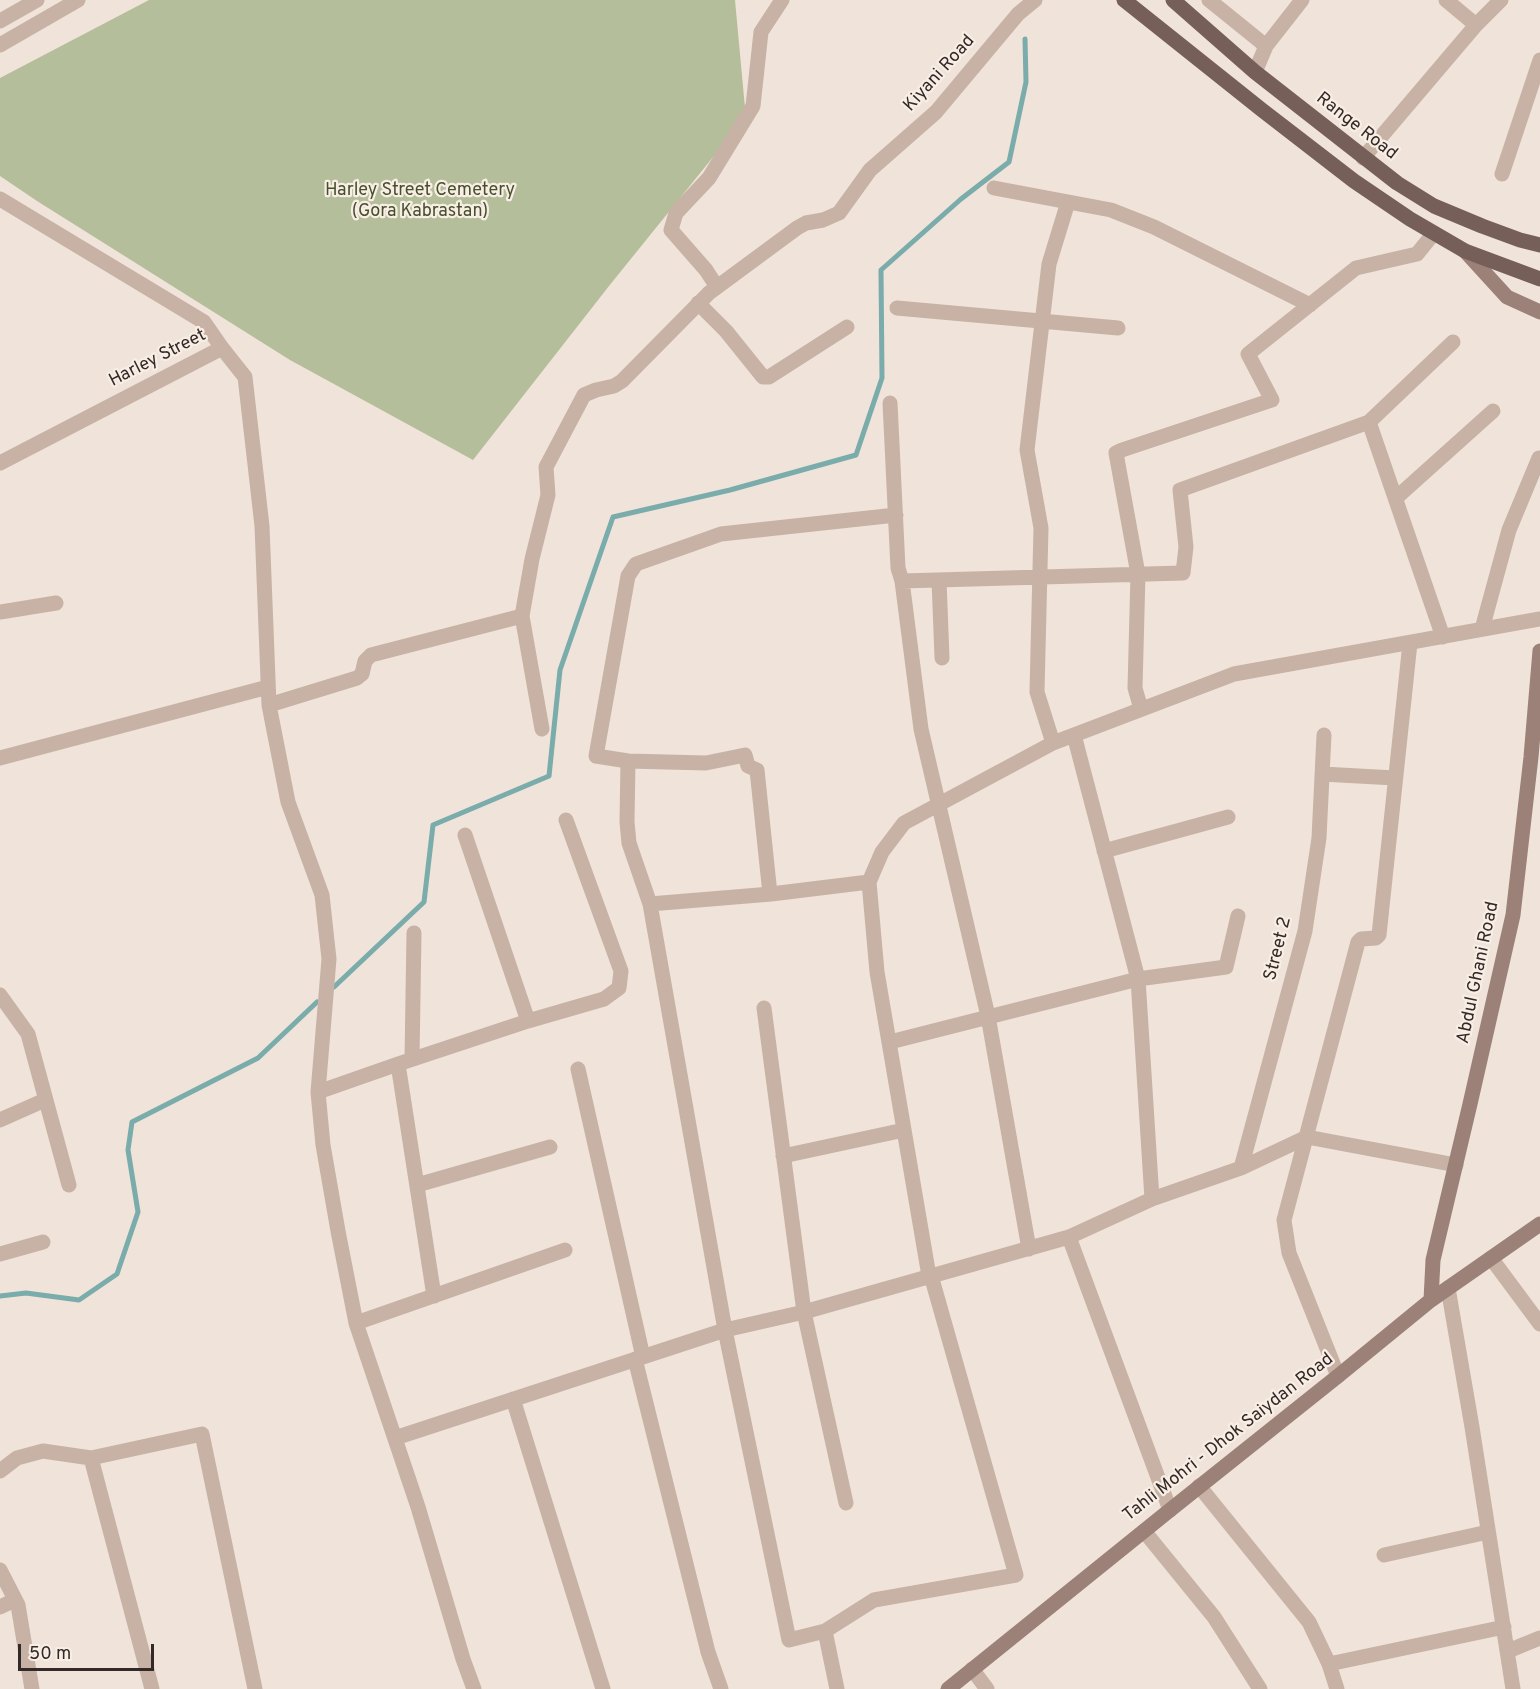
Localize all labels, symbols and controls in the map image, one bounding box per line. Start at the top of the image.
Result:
street label: Kiyani Road [900,31,980,117]
street label: Range Road [1311,88,1401,166]
park label: Harley Street Cemetery (Gora Kabrastan) [325,180,515,222]
street label: Harley Street [106,325,210,393]
street label: Abdul Ghani Road [1453,900,1505,1046]
street label: Street 2 [1261,915,1297,983]
street label: Tahli Mohri - Dhok Saiydan Road [1119,1349,1339,1527]
scale bar [21,1632,158,1670]
text: 50 m [29,1643,71,1666]

